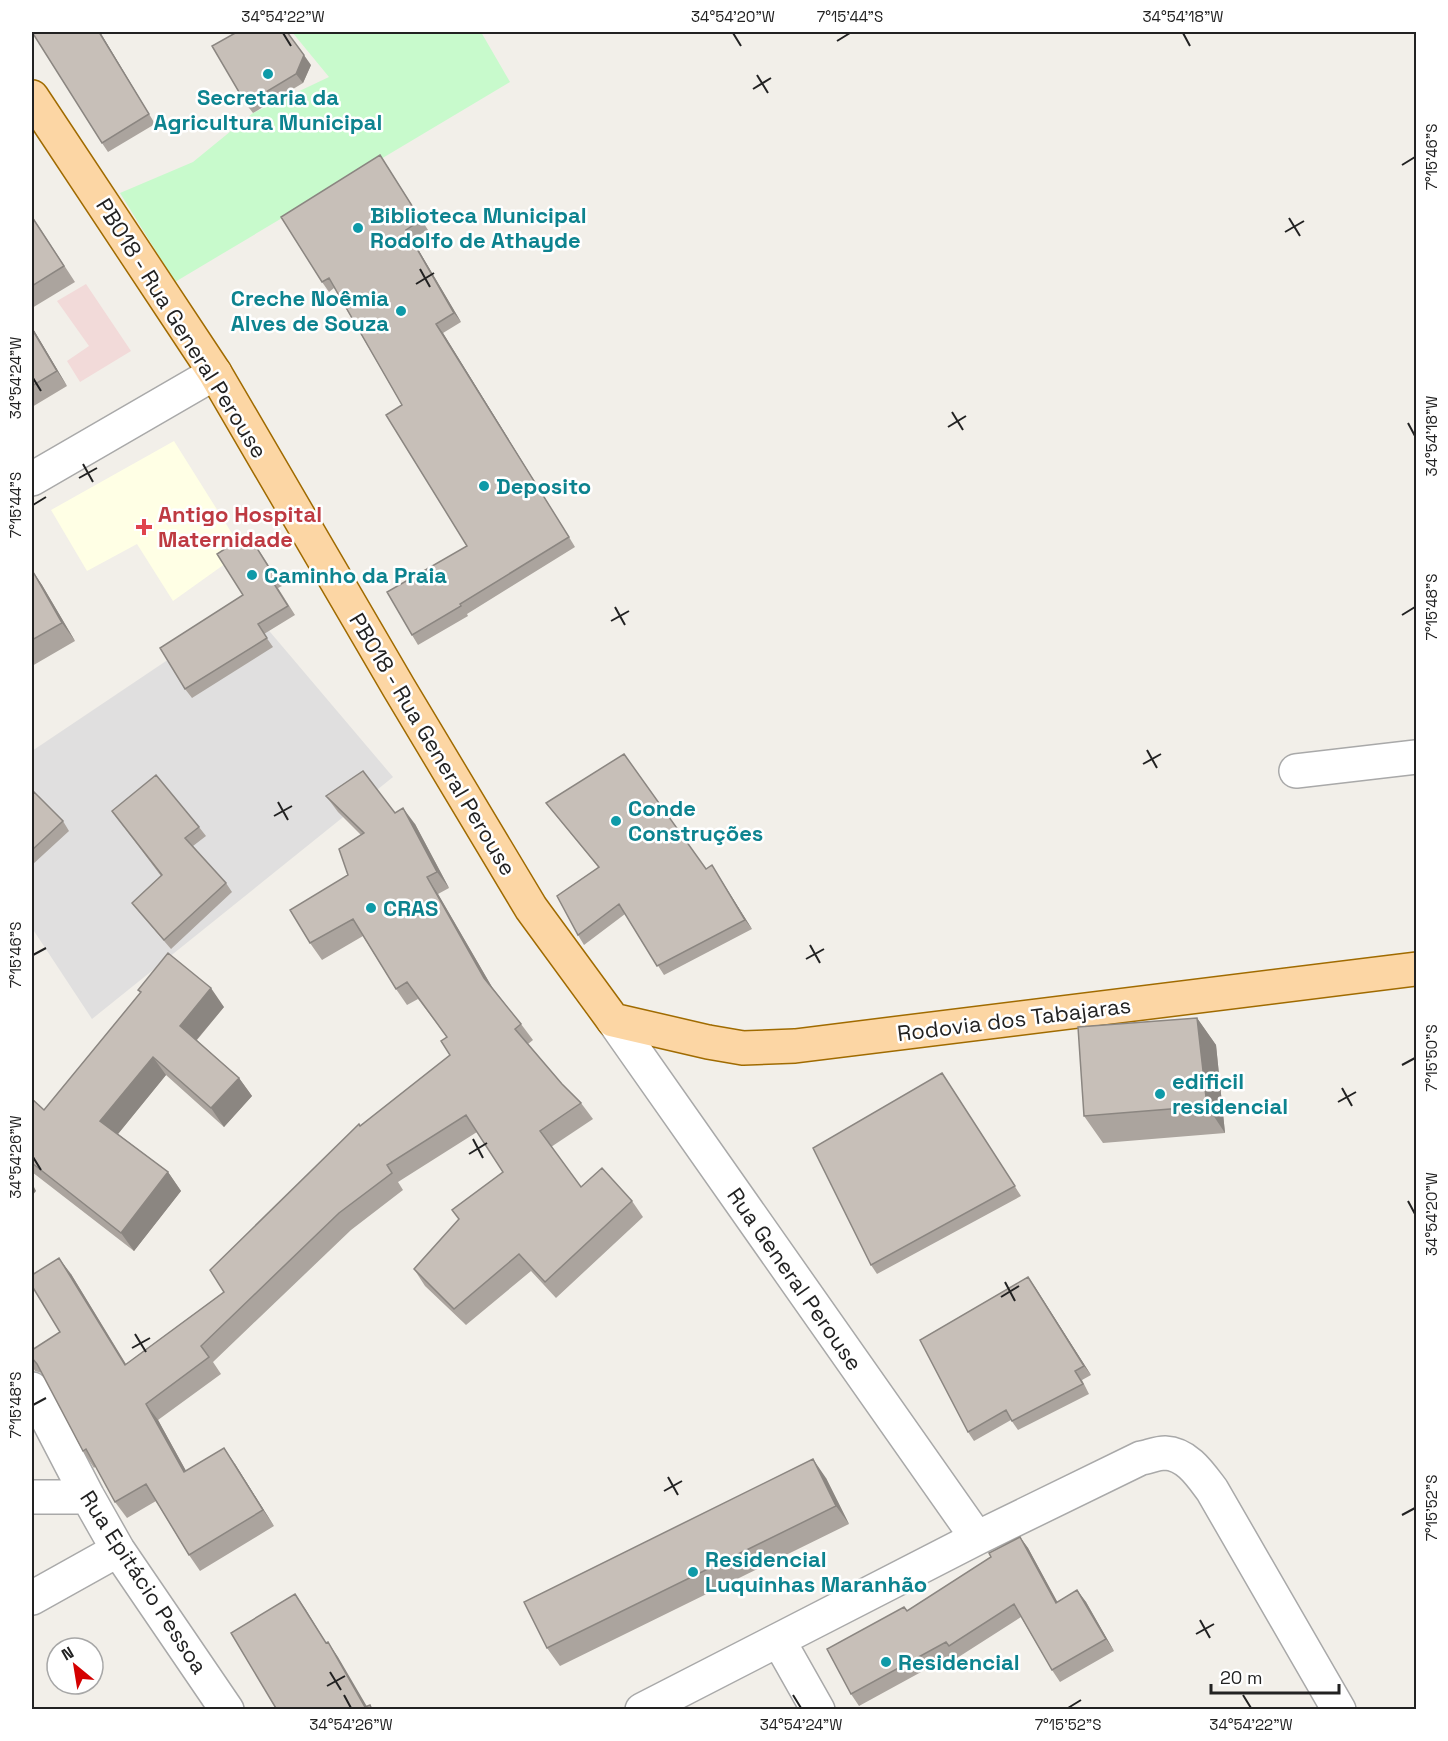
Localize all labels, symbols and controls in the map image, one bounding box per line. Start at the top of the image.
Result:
text: 34°54'22"W [241,7,325,26]
text: 34°54'20"W [691,7,775,26]
text: 7°15'44"S [817,7,883,26]
text: 34°54'18"W [1143,7,1223,26]
marker: Secretaria da Agricultura Municipal [261,67,275,81]
place label: Secretaria da Agricultura Municipal [154,83,382,136]
text: 7°15'46"S [1422,124,1441,190]
street label: PB018 - Rua General Perouse [90,193,274,463]
place label: Biblioteca Municipal Rodolfo de Athayde [370,201,587,254]
marker: Biblioteca Municipal Rodolfo de Athayde [351,221,365,235]
place label: Creche Noêmia Alves de Souza [231,284,389,337]
marker: Creche Noêmia Alves de Souza [394,304,408,318]
text: 34°54'24"W [6,337,25,419]
text: 34°54'18"W [1422,396,1441,476]
text: 7°15'44"S [6,472,25,538]
place label: Deposito [496,472,591,500]
marker: Deposito [477,479,491,493]
place label: Antigo Hospital Maternidade [158,500,322,553]
marker: Antigo Hospital Maternidade [135,518,153,536]
place label: Caminho da Praia [264,561,447,589]
marker: Caminho da Praia [245,568,259,582]
text: 7°15'48"S [1422,574,1441,640]
street label: PB018 - Rua General Perouse [343,608,523,880]
place label: Conde Construções [628,794,763,847]
marker: Conde Construções [609,814,623,828]
place label: CRAS [383,894,438,922]
marker: CRAS [364,901,378,915]
text: 7°15'46"S [6,922,25,988]
street label: Rodovia dos Tabajaras [895,991,1133,1047]
text: 7°15'50"S [1422,1024,1441,1092]
place label: edificil residencial [1172,1067,1288,1120]
marker: edificil residencial [1153,1087,1167,1101]
text: 34°54'26"W [6,1115,25,1199]
text: 34°54'20"W [1422,1172,1441,1256]
street label: Rua General Perouse [721,1182,869,1376]
text: 7°15'48"S [6,1372,25,1438]
text: 7°15'52"S [1422,1475,1441,1541]
street label: Rua Epitácio Pessoa [74,1485,214,1679]
place label: Residencial Luquinhas Maranhão [705,1545,927,1598]
marker: Residencial Luquinhas Maranhão [686,1565,700,1579]
north arrow [45,1636,105,1696]
text: N [58,1642,78,1665]
place label: Residencial [898,1648,1020,1676]
marker: Residencial [879,1655,893,1669]
scale bar [1211,1657,1338,1695]
text: 20 m [1220,1666,1263,1689]
text: 34°54'26"W [309,1715,393,1734]
text: 34°54'24"W [760,1715,842,1734]
text: 7°15'52"S [1035,1715,1101,1734]
text: 34°54'22"W [1209,1715,1293,1734]

